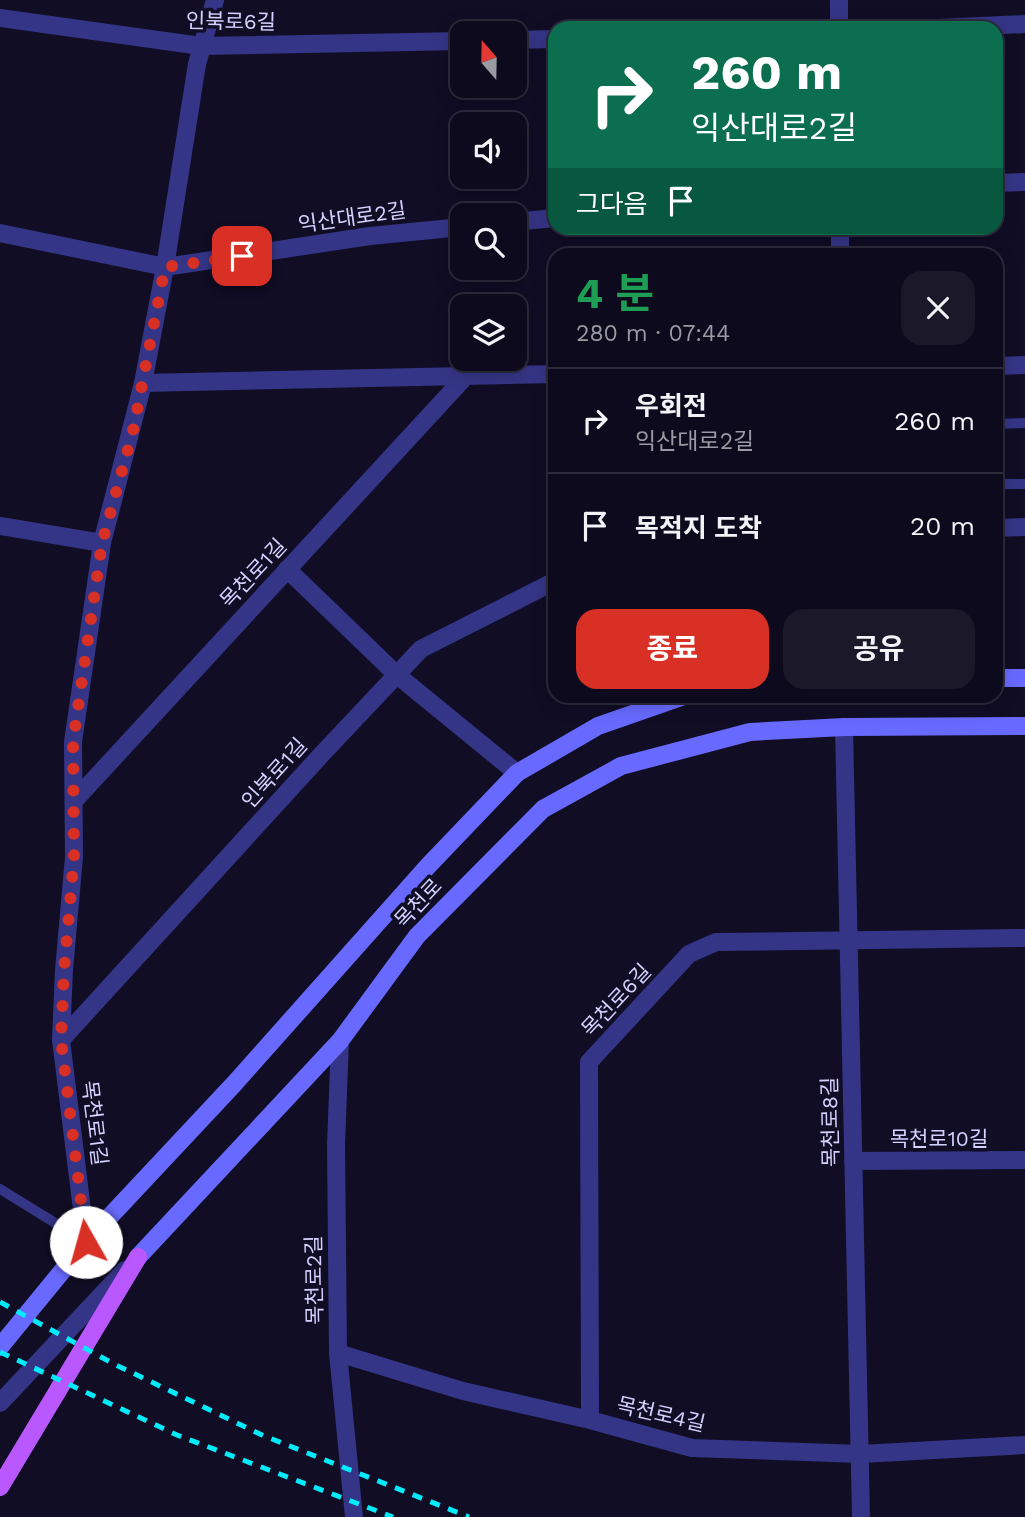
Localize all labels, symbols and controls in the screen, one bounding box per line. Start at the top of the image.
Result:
street label: 인북로6길 [186,8,276,34]
north arrow [450,21,527,98]
map controls [450,21,527,371]
text: 260 m [691,43,842,101]
icon: right [576,49,667,140]
text: 익산대로2길 [691,109,857,147]
button: sound [450,112,527,189]
icon: arrive [662,182,700,220]
text: 그다음 [576,189,648,219]
street label: 익산대로2길 [296,197,408,237]
button: search [450,203,527,280]
pin [212,226,272,286]
icon: arrive [223,237,261,275]
text: 4 분 [576,269,654,318]
button: close [901,271,975,345]
button: layers [450,294,527,371]
text: 280 m · 07:44 [576,320,730,347]
text: 우회전 [635,391,707,421]
icon: right [576,402,614,440]
text: 260 m [894,406,975,436]
text: 익산대로2길 [635,428,754,455]
icon: arrive [576,507,614,545]
text: 20 m [910,511,975,541]
text: 목적지 도착 [635,513,762,543]
street label: 목천로1길 [215,533,291,613]
button: 종료 [576,609,769,689]
button: 공유 [783,609,975,689]
street label: 인북로1길 [236,733,312,813]
street label: 목천로 [389,873,447,933]
street label: 목천로6길 [576,959,656,1041]
street label: 목천로8길 [817,1077,843,1167]
street label: 목천로1길 [77,1079,113,1167]
street label: 목천로10길 [890,1126,988,1151]
position arrow [49,1205,123,1279]
street label: 목천로2길 [301,1235,327,1325]
street label: 목천로4길 [614,1392,708,1436]

